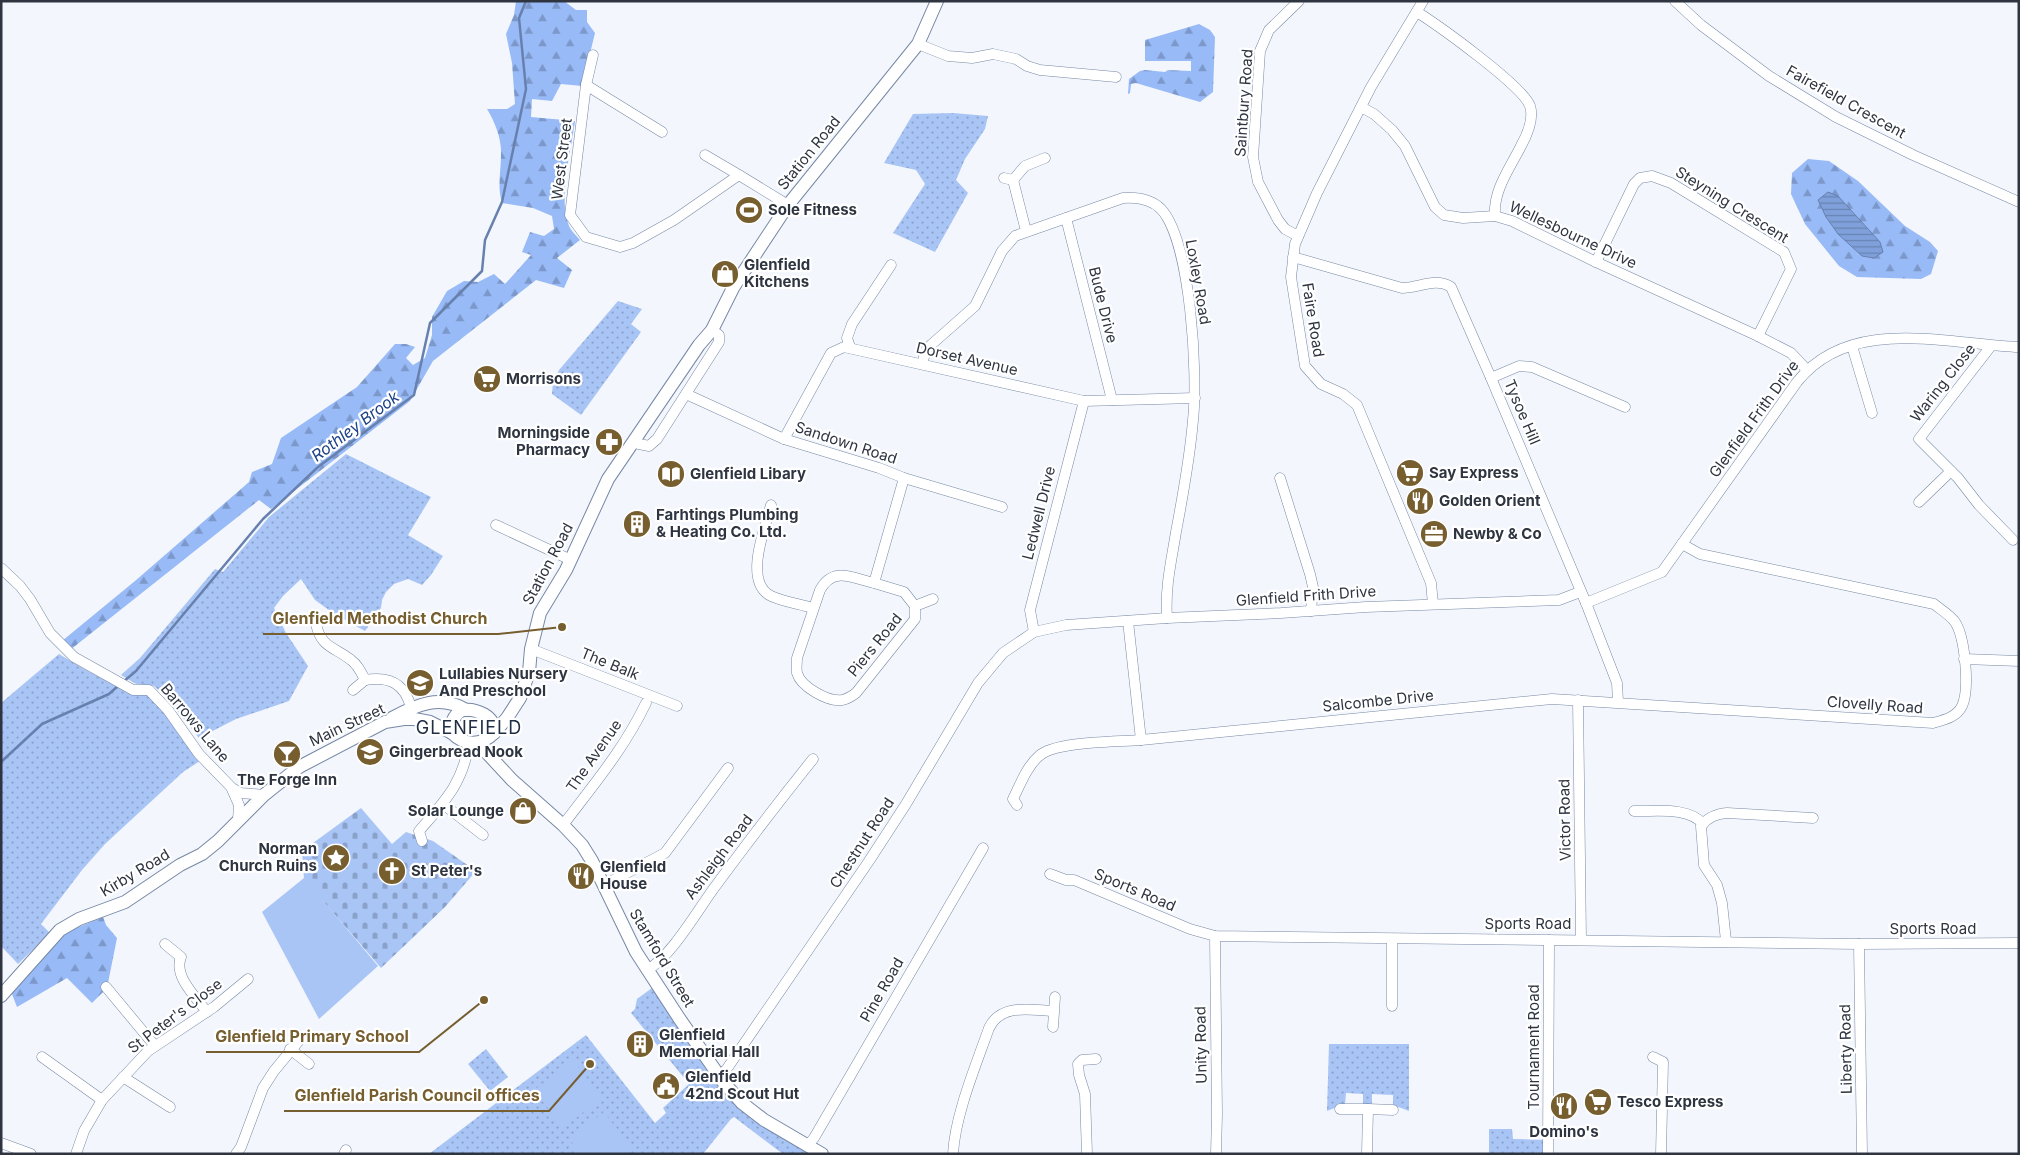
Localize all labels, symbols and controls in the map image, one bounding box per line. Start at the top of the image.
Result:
street label: Saintbury Road [1230,48,1257,158]
street label: Fairefield Crescent [1783,61,1909,142]
street label: Station Road [773,112,844,194]
street label: West Street [547,117,576,201]
street label: Steyning Crescent [1672,162,1793,247]
sports icon: Sole Fitness [734,195,764,225]
street label: Wellesbourne Drive [1506,197,1640,272]
place label: Sole Fitness [768,200,857,219]
street label: Loxley Road [1182,238,1215,326]
place label: Glenfield Kitchens [744,255,810,291]
shop icon: Glenfield Kitchens [710,259,740,289]
street label: Bude Drive [1085,265,1122,345]
street label: Faire Road [1298,281,1329,358]
street label: Dorset Avenue [914,338,1020,379]
street label: Waring Close [1906,340,1979,426]
street label: Glenfield Frith Drive [1705,356,1803,481]
supermarket icon: Morrisons [472,364,502,394]
place label: Morrisons [506,369,581,388]
street label: Tysoe Hill [1500,376,1545,447]
water label: Rothley Brook [307,386,403,466]
street label: Sandown Road [793,417,900,468]
place label: Morningside Pharmacy [498,423,590,459]
pharmacy icon: Morningside Pharmacy [594,427,624,457]
supermarket icon: Say Express [1395,458,1425,488]
library icon: Glenfield Libary [656,459,686,489]
place label: Say Express [1429,463,1519,482]
place label: Glenfield Libary [690,464,806,483]
street label: Ledwell Drive [1018,464,1059,562]
restaurant icon: Golden Orient [1405,486,1435,516]
place label: Golden Orient [1439,491,1541,510]
place label: Farhtings Plumbing & Heating Co. Ltd. [656,505,798,541]
building icon: Farhtings Plumbing & Heating Co. Ltd. [622,509,652,539]
office icon: Newby & Co [1419,519,1449,549]
street label: Station Road [518,520,577,608]
place label: Newby & Co [1453,524,1542,543]
street label: Glenfield Frith Drive [1235,581,1377,610]
callout: Glenfield Methodist Church [263,603,498,634]
text: Glenfield Methodist Church [273,608,487,628]
street label: Piers Road [843,609,906,680]
street label: The Balk [578,643,643,684]
place label: Lullabies Nursery And Preschool [439,664,568,700]
school or university icon: Lullabies Nursery And Preschool [405,668,435,698]
street label: Barrows Lane [157,679,234,766]
street label: Salcombe Drive [1321,685,1435,716]
street label: Clovelly Road [1826,692,1924,717]
street label: Main Street [306,699,388,750]
street label: The Avenue [562,716,626,796]
district label: GLENFIELD [416,717,522,738]
school or university icon: Gingerbread Nook [355,737,385,767]
bar icon: The Forge Inn [272,739,302,769]
place label: Gingerbread Nook [389,742,523,761]
place label: The Forge Inn [237,770,337,789]
street label: Victor Road [1554,779,1575,861]
street label: Chestnut Road [825,794,898,892]
shop icon: Solar Lounge [508,796,538,826]
place label: Solar Lounge [408,801,504,820]
street label: Ashleigh Road [680,810,757,903]
place label: Norman Church Ruins [219,839,317,875]
place icon: Norman Church Ruins [321,843,351,873]
street label: Kirby Road [97,844,173,901]
church icon: St Peter's [377,856,407,886]
place label: Glenfield House [600,857,666,893]
place label: St Peter's [411,861,482,880]
restaurant icon: Glenfield House [566,861,596,891]
street label: Sports Road [1092,864,1179,915]
street label: Stamford Street [626,905,699,1010]
street label: Sports Road [1485,914,1571,933]
street label: Sports Road [1890,919,1976,938]
street label: Pine Road [856,954,908,1025]
street label: St Peter's Close [124,974,226,1057]
street label: Tournament Road [1524,984,1543,1110]
street label: Liberty Road [1835,1004,1856,1094]
street label: Unity Road [1190,1006,1211,1084]
callout: Glenfield Primary School [206,1021,419,1052]
place label: Glenfield Memorial Hall [659,1025,759,1061]
text: Glenfield Primary School [215,1026,409,1046]
building icon: Glenfield Memorial Hall [625,1029,655,1059]
place label: Glenfield 42nd Scout Hut [685,1067,800,1103]
public building icon: Glenfield 42nd Scout Hut [651,1071,681,1101]
callout: Glenfield Parish Council offices [284,1080,549,1111]
text: Glenfield Parish Council offices [294,1085,540,1105]
supermarket icon: Tesco Express [1583,1087,1613,1117]
restaurant icon: Domino's [1549,1091,1579,1121]
place label: Tesco Express [1617,1092,1724,1111]
place label: Domino's [1529,1122,1599,1141]

